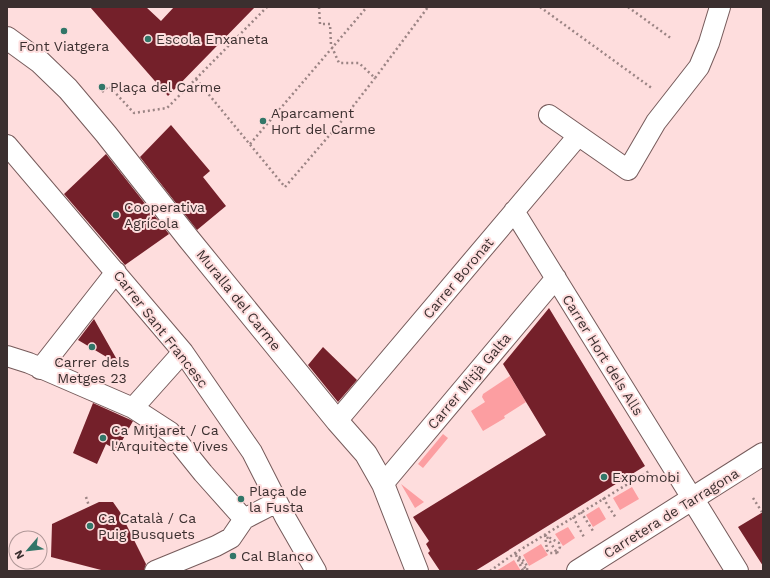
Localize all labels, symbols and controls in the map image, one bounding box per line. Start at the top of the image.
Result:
marker: Font Viatgera [59,26,69,36]
place label: Escola Enxaneta [156,31,268,47]
marker: Escola Enxaneta [143,34,153,44]
place label: Font Viatgera [19,38,109,54]
place label: Plaça del Carme [110,79,221,95]
marker: Plaça del Carme [97,82,107,92]
place label: Aparcament Hort del Carme [271,105,376,137]
marker: Aparcament Hort del Carme [258,116,268,126]
place label: Cooperativa Agrícola [124,199,205,231]
marker: Cooperativa Agrícola [111,210,121,220]
street label: Carrer Boronat [420,234,497,322]
street label: Muralla del Carme [193,246,285,354]
street label: Carrer Sant Francesc [110,267,212,391]
street label: Carrer Hort dels Alls [559,292,647,418]
street label: Carrer Mitjà Galta [424,330,514,432]
marker: Carrer dels Metges 23 [87,342,97,352]
place label: Carrer dels Metges 23 [54,354,130,386]
place label: Ca Mitjaret / Ca l'Arquitecte Vives [111,422,228,454]
marker: Ca Mitjaret / Ca l'Arquitecte Vives [98,433,108,443]
street label: Carretera de Tarragona [601,465,742,561]
place label: Expomobi [612,469,680,485]
marker: Expomobi [599,472,609,482]
place label: Plaça de la Fusta [249,483,307,515]
marker: Plaça de la Fusta [236,494,246,504]
place label: Ca Català / Ca Puig Busquets [98,510,196,542]
marker: Ca Català / Ca Puig Busquets [85,521,95,531]
north arrow [8,530,48,570]
text: N [12,548,27,561]
place label: Cal Blanco [241,548,313,564]
marker: Cal Blanco [228,551,238,561]

